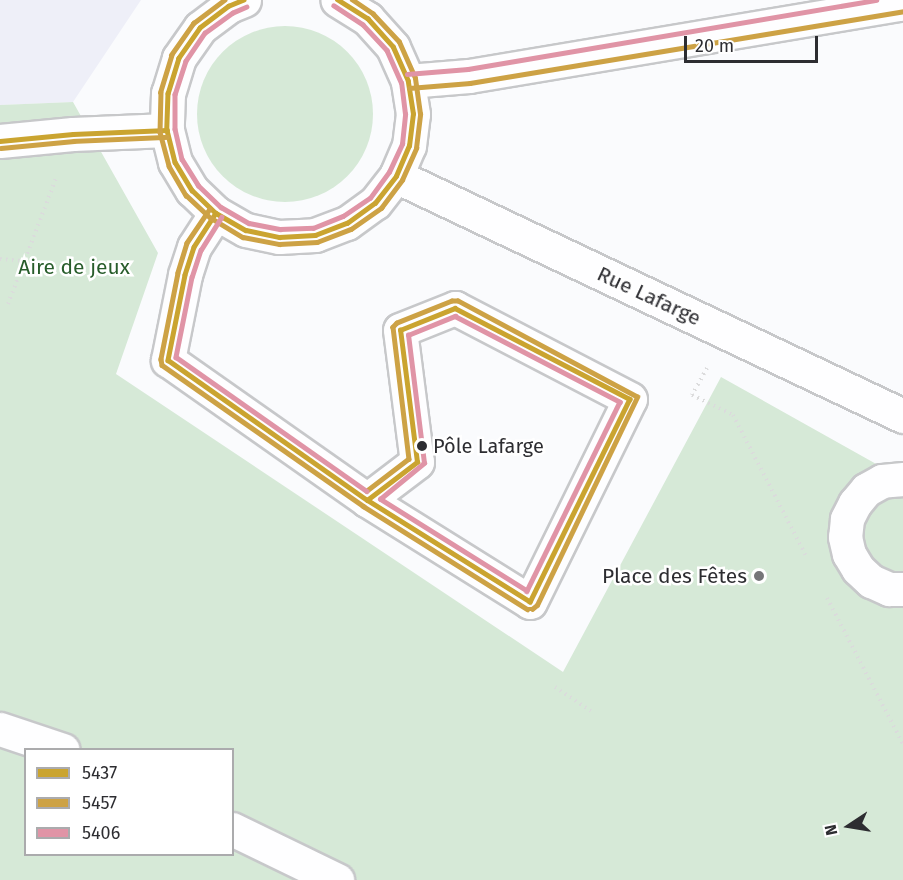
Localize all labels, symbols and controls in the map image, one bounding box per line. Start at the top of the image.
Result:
scale bar [687,24,820,62]
text: 20 m [695,35,734,57]
park label: Aire de jeux [18,254,130,280]
street label: Rue Lafarge [593,261,705,331]
place label: Pôle Lafarge [433,434,544,458]
marker: Pôle Lafarge [416,440,428,452]
place label: Place des Fêtes [602,563,747,589]
marker: Place des Fêtes [752,569,766,583]
legend [24,748,234,856]
text: 5437 [82,762,117,784]
text: 5457 [82,792,117,814]
north arrow [819,796,879,856]
text: 5406 [82,822,120,844]
text: N [821,823,841,837]

